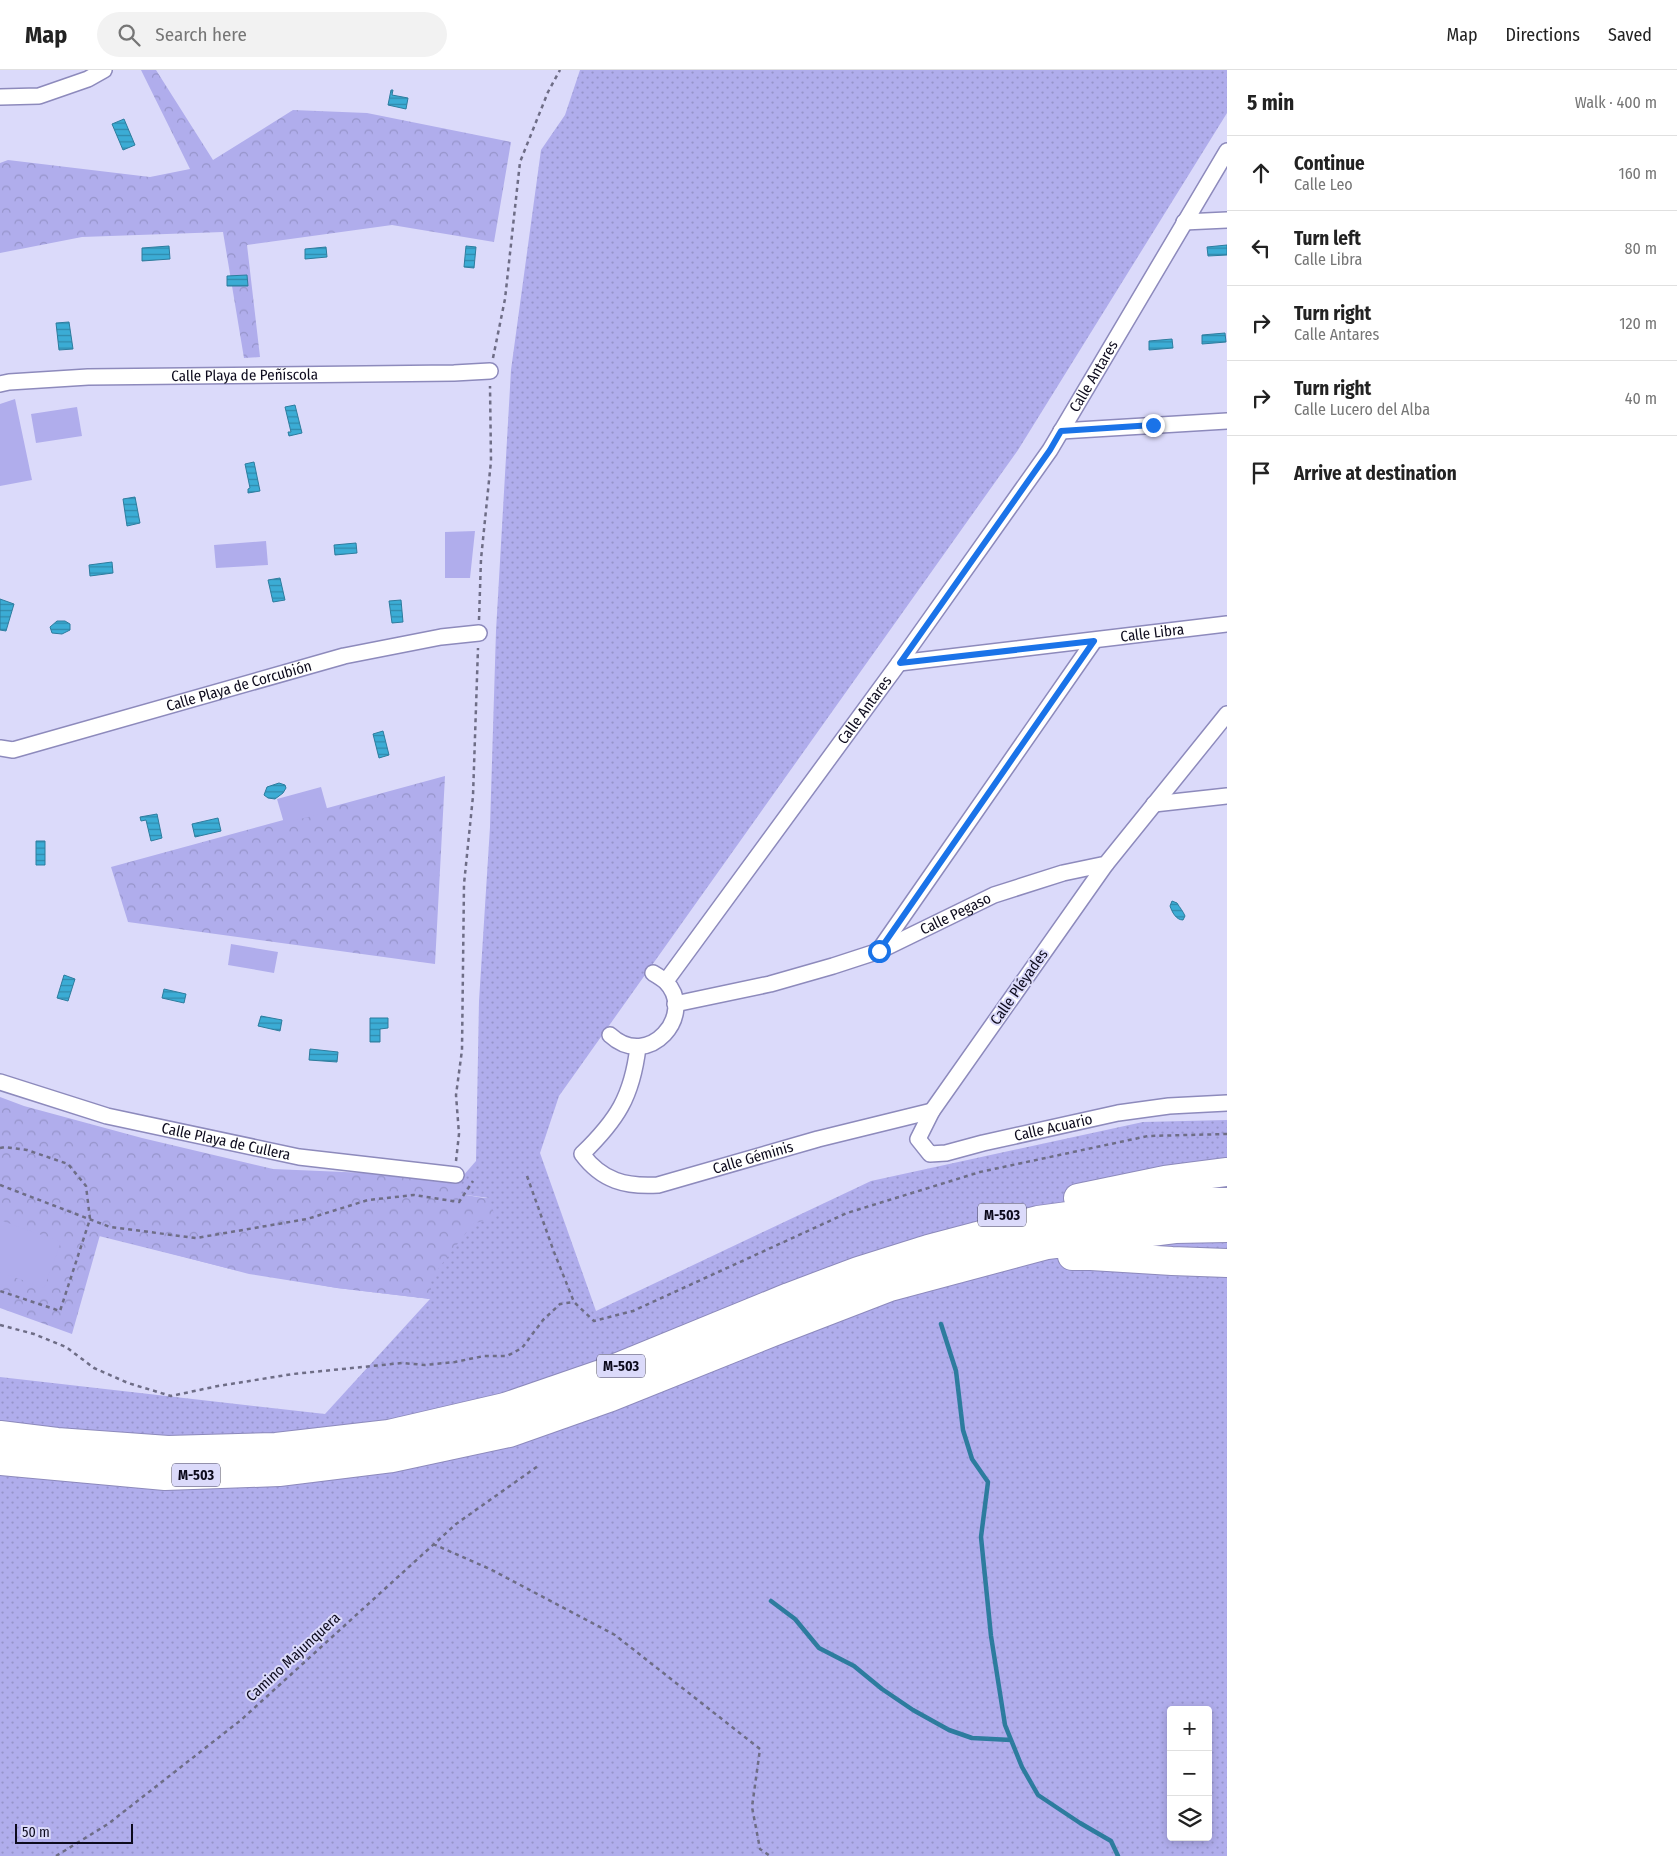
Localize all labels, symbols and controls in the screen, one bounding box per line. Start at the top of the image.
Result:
search box [97,12,447,57]
text: Map [25,21,67,49]
icon: search [115,21,143,49]
text: Search here [155,23,247,46]
text: Map [1446,24,1478,46]
text: Directions [1506,24,1580,46]
text: Saved [1608,24,1652,46]
text: 5 min [1247,90,1294,116]
text: Walk · 400 m [1575,93,1657,112]
text: Continue [1294,152,1365,175]
icon: ahead [1247,159,1275,187]
text: 160 m [1618,164,1657,183]
text: Calle Leo [1294,175,1353,194]
text: Turn left [1294,227,1361,250]
icon: left [1247,234,1275,262]
text: 80 m [1625,239,1657,258]
text: Calle Libra [1294,250,1362,269]
text: Turn right [1294,302,1371,325]
icon: right [1247,309,1275,337]
text: 120 m [1619,314,1657,333]
text: Calle Antares [1294,325,1379,344]
street label: Calle Antares [1065,337,1122,415]
street label: Calle Playa de Peñíscola [171,365,318,385]
text: Turn right [1294,377,1371,400]
icon: right [1247,384,1275,412]
text: 40 m [1625,389,1657,408]
text: Calle Lucero del Alba [1294,400,1430,419]
route end [1142,414,1165,437]
icon: arrive [1247,459,1275,487]
text: Arrive at destination [1294,462,1457,485]
street label: Calle Libra [1119,620,1185,646]
street label: Calle Playa de Corcubión [164,657,314,715]
street label: Calle Antares [834,672,896,748]
street label: Calle Pegaso [917,889,994,939]
route start [868,940,891,963]
street label: Calle Pléyades [986,946,1052,1028]
street label: Calle Acuario [1012,1110,1094,1145]
street label: Calle Playa de Cullera [160,1119,292,1164]
street label: Calle Géminis [711,1138,795,1178]
road number: M-503 [978,1204,1026,1226]
road number: M-503 [597,1354,645,1378]
road number: M-503 [172,1464,220,1486]
street label: Camino Majunquera [242,1609,344,1705]
map controls [1167,1706,1212,1841]
button: + [1167,1706,1212,1751]
button: − [1167,1751,1212,1796]
button: layers [1167,1796,1212,1841]
scale bar [15,1821,132,1844]
text: 50 m [22,1824,50,1841]

